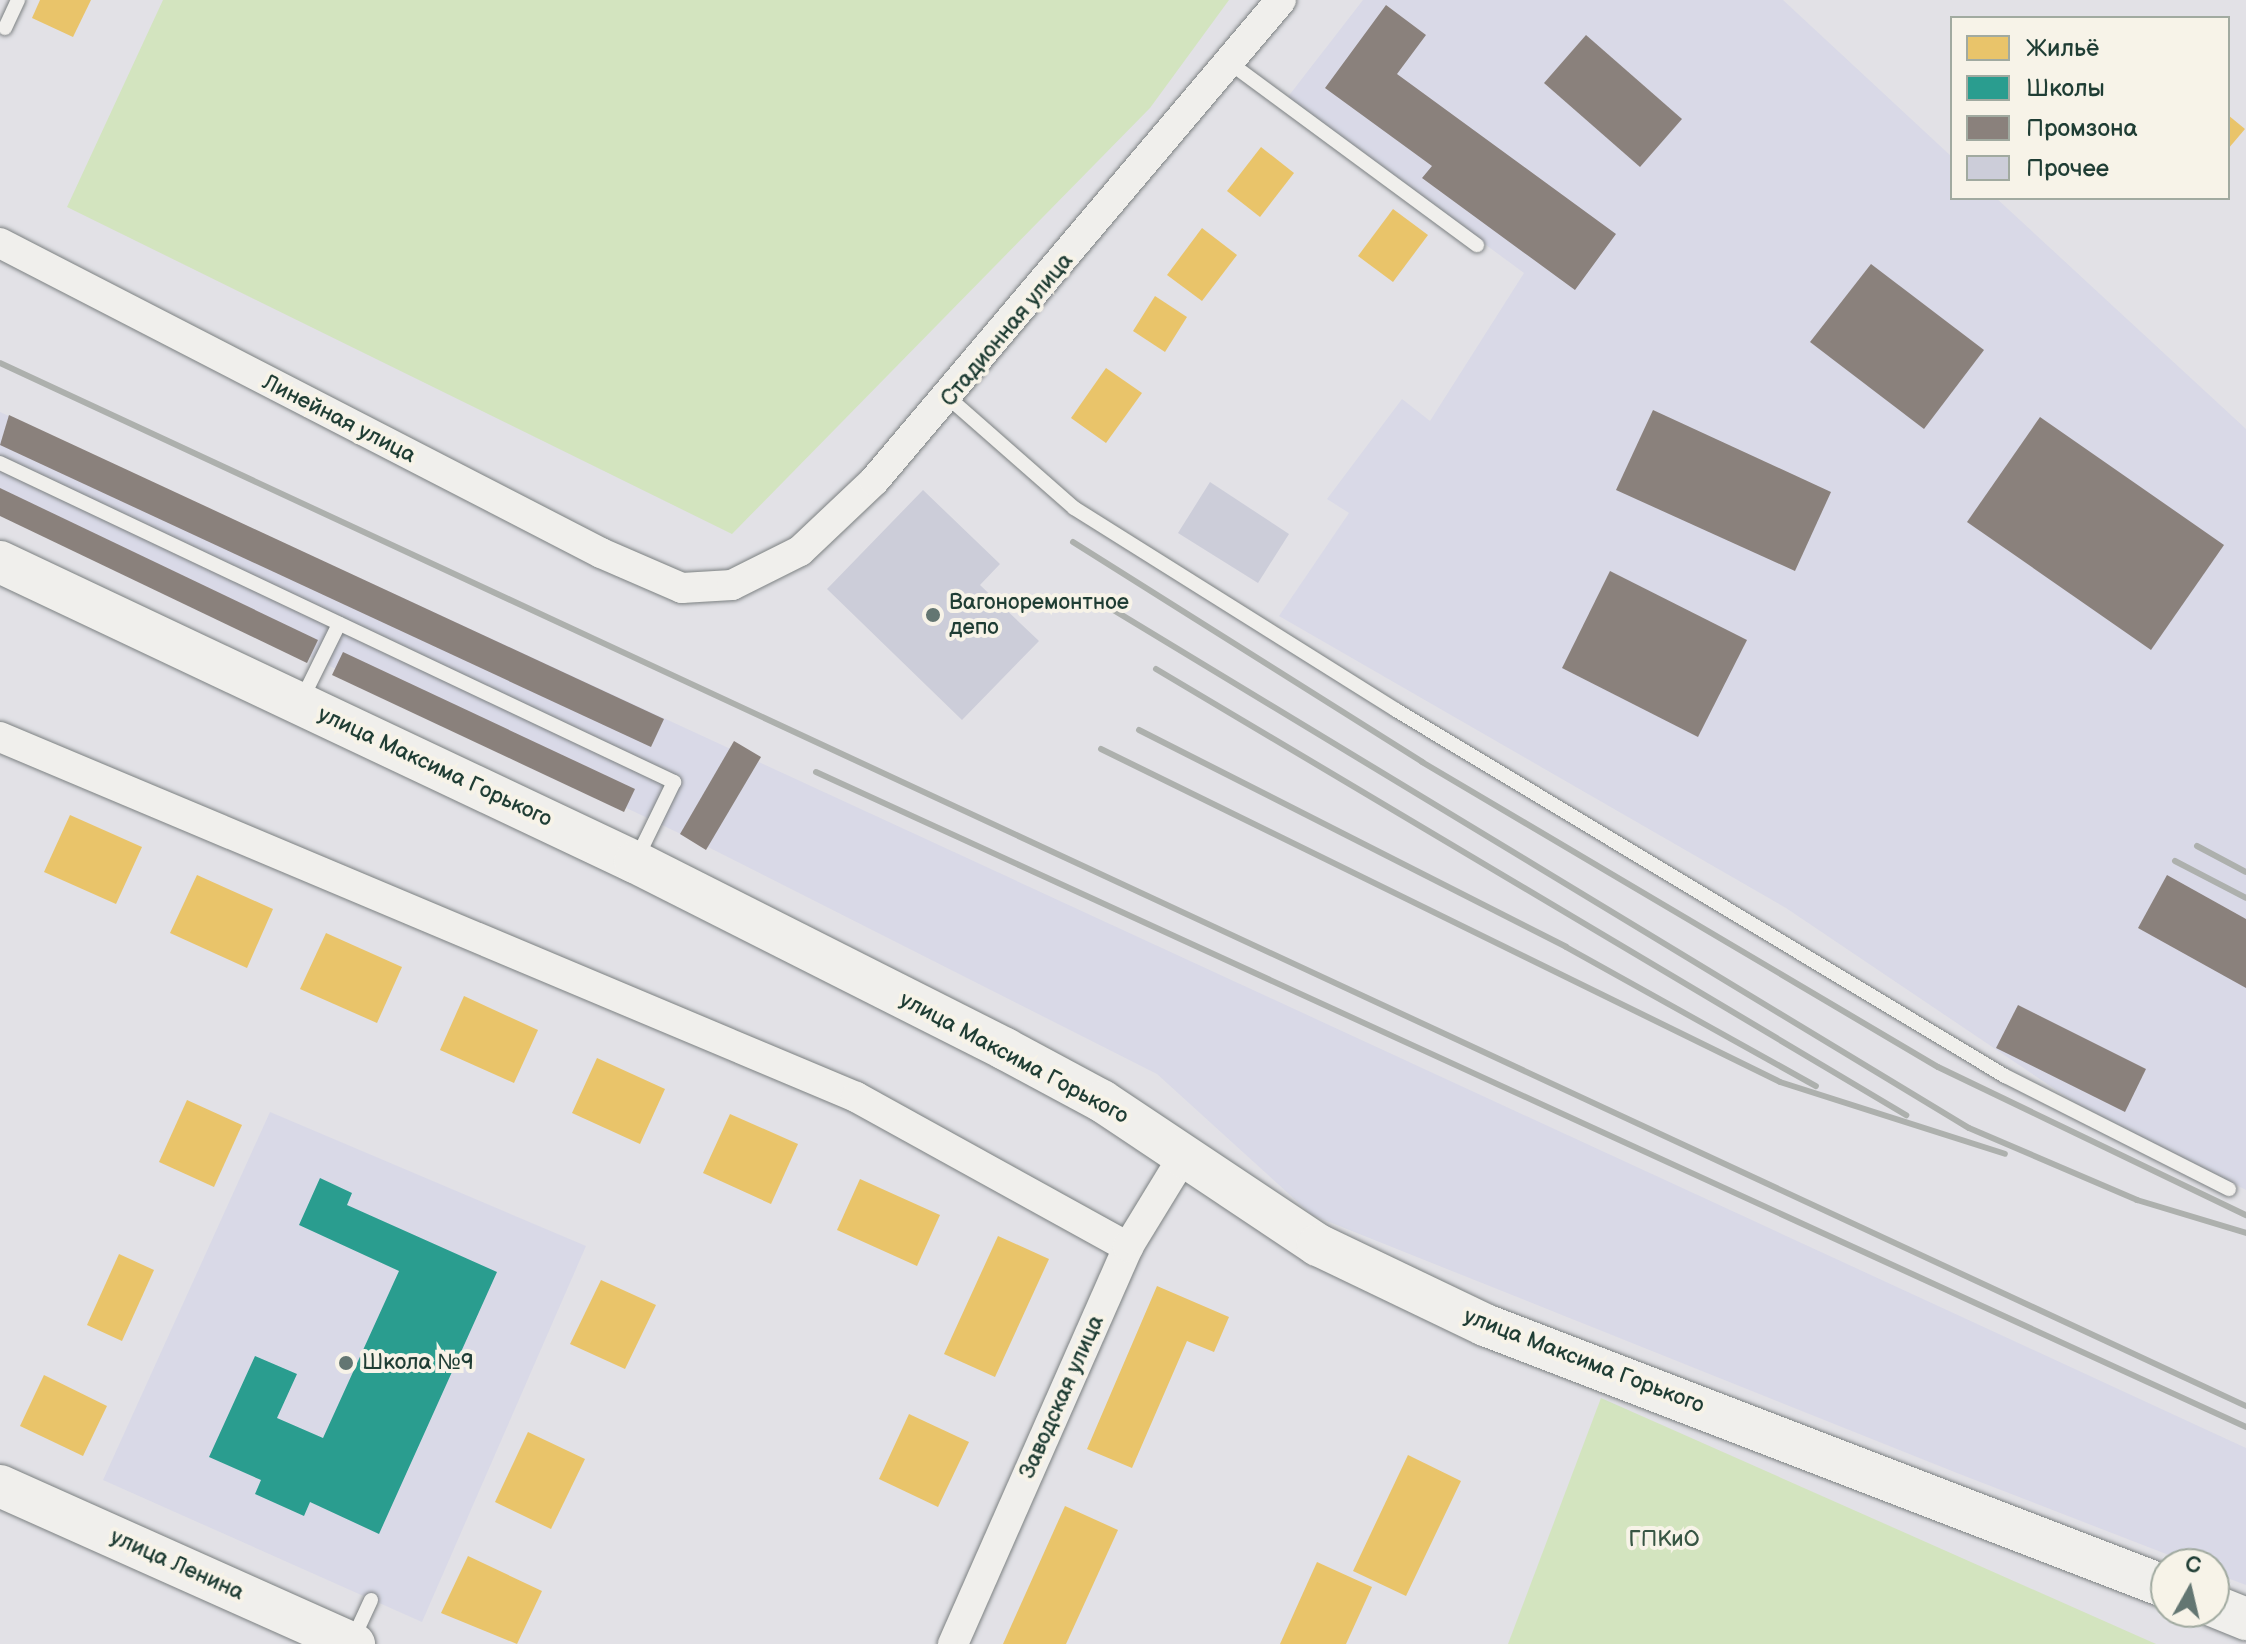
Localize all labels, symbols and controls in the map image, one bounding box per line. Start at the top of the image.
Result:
legend [1950,16,2230,200]
text: Жильё [2026,34,2099,63]
text: Школы [2026,74,2105,103]
text: Промзона [2026,114,2138,143]
text: Прочее [2026,154,2109,183]
street label: Стадионная улица [935,248,1079,412]
street label: Линейная улица [258,369,420,469]
place label: Вагоноремонтное депо [949,589,1129,640]
marker: Вагоноремонтное депо [924,606,942,624]
street label: улица Максима Горького [314,701,556,833]
street label: улица Максима Горького [895,986,1133,1130]
street label: улица Максима Горького [1460,1303,1708,1419]
street label: Заводская улица [1014,1311,1110,1483]
place label: Школа №9 [362,1350,474,1376]
marker: Школа №9 [337,1354,355,1372]
street label: улица Ленина [106,1524,248,1606]
park label: ГПКиО [1629,1527,1699,1553]
north arrow [2150,1548,2230,1628]
text: С [2184,1551,2203,1580]

